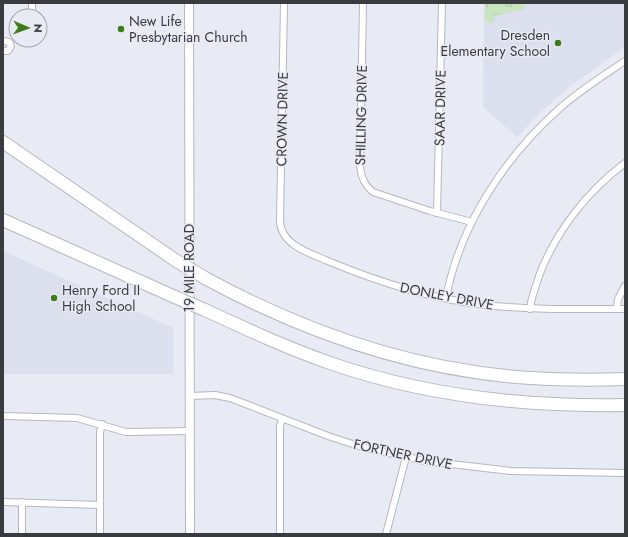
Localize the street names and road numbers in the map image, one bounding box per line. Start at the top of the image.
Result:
street label: SHILLING DRIVE [350,64,372,166]
street label: SAAR DRIVE [429,70,451,146]
street label: CROWN DRIVE [271,71,293,167]
street label: 19 MILE ROAD [179,224,199,312]
street label: DONLEY DRIVE [398,277,496,315]
street label: FORTNER DRIVE [352,434,454,474]

